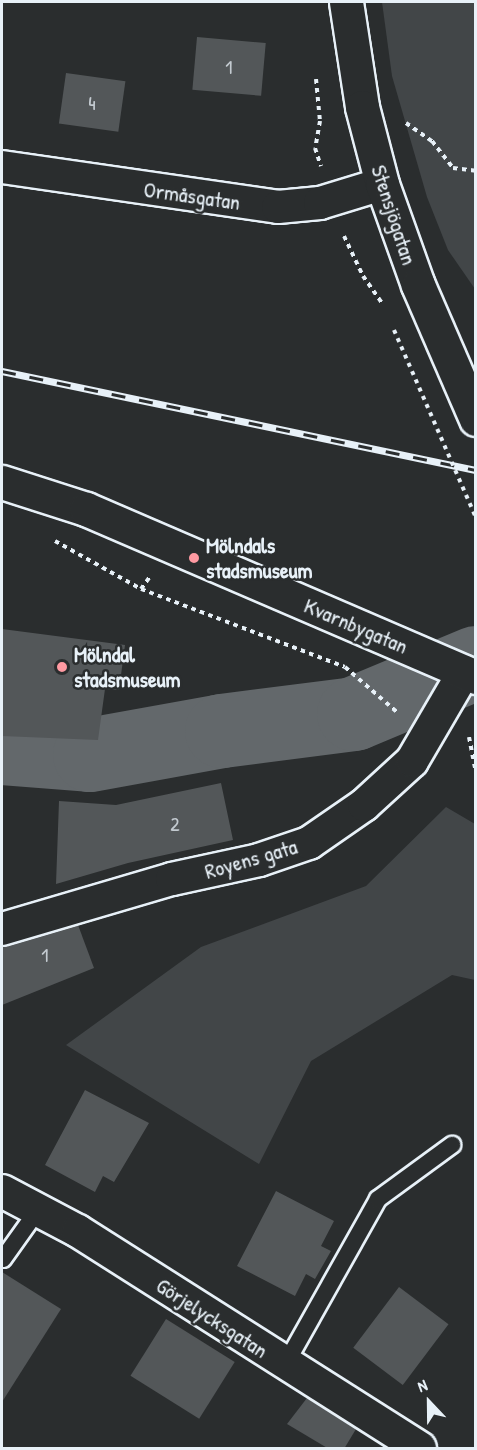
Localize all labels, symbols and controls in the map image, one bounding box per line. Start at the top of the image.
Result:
house number: 1 [225,54,233,78]
house number: 4 [88,90,96,114]
street label: Stensjögatan [365,162,423,268]
street label: Ormåsgatan [142,176,242,216]
place label: Mölndals stadsmuseum [206,532,312,584]
marker: Mölndals stadsmuseum [187,551,201,565]
street label: Kvarnbygatan [300,592,412,660]
place label: Mölndal stadsmuseum [74,641,180,692]
marker: Mölndal stadsmuseum [55,660,69,674]
house number: 2 [170,811,180,835]
street label: Royens gata [202,833,300,885]
house number: 1 [41,942,49,966]
street label: Görjelycksgatan [151,1272,273,1364]
north arrow [399,1372,459,1432]
text: N [414,1374,430,1397]

